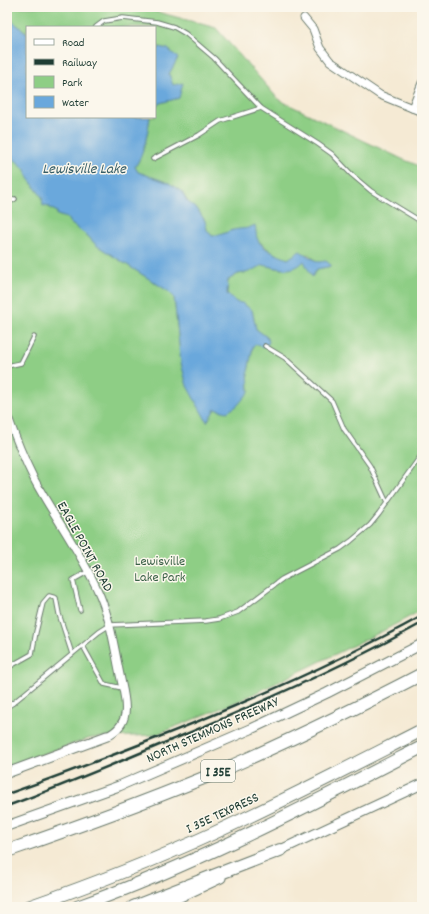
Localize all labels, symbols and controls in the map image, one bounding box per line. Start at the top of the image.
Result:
legend [26,26,156,118]
text: Road [62,35,84,52]
text: Railway [62,55,98,72]
text: Park [62,75,83,92]
text: Water [62,95,89,112]
water label: Lewisville Lake [42,159,127,181]
street label: EAGLE POINT ROAD [51,498,117,596]
park label: Lewisville Lake Park [134,552,186,588]
street label: NORTH STEMMONS FREEWAY [143,692,283,769]
road number: I 35E [201,760,235,782]
street label: I 35E TEXPRESS [183,788,263,839]

